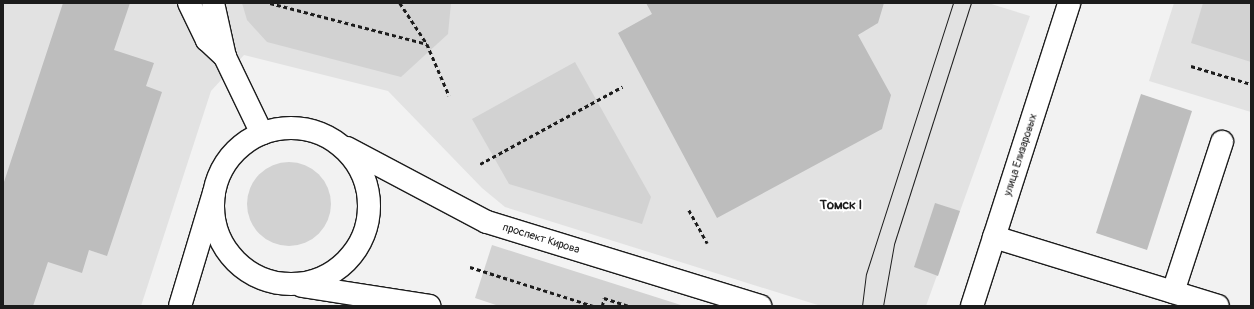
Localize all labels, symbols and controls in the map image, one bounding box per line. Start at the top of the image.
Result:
street label: улица Елизаровых [1001,112,1041,198]
district label: Томск I [820,197,862,213]
street label: проспект Кирова [501,221,581,257]

